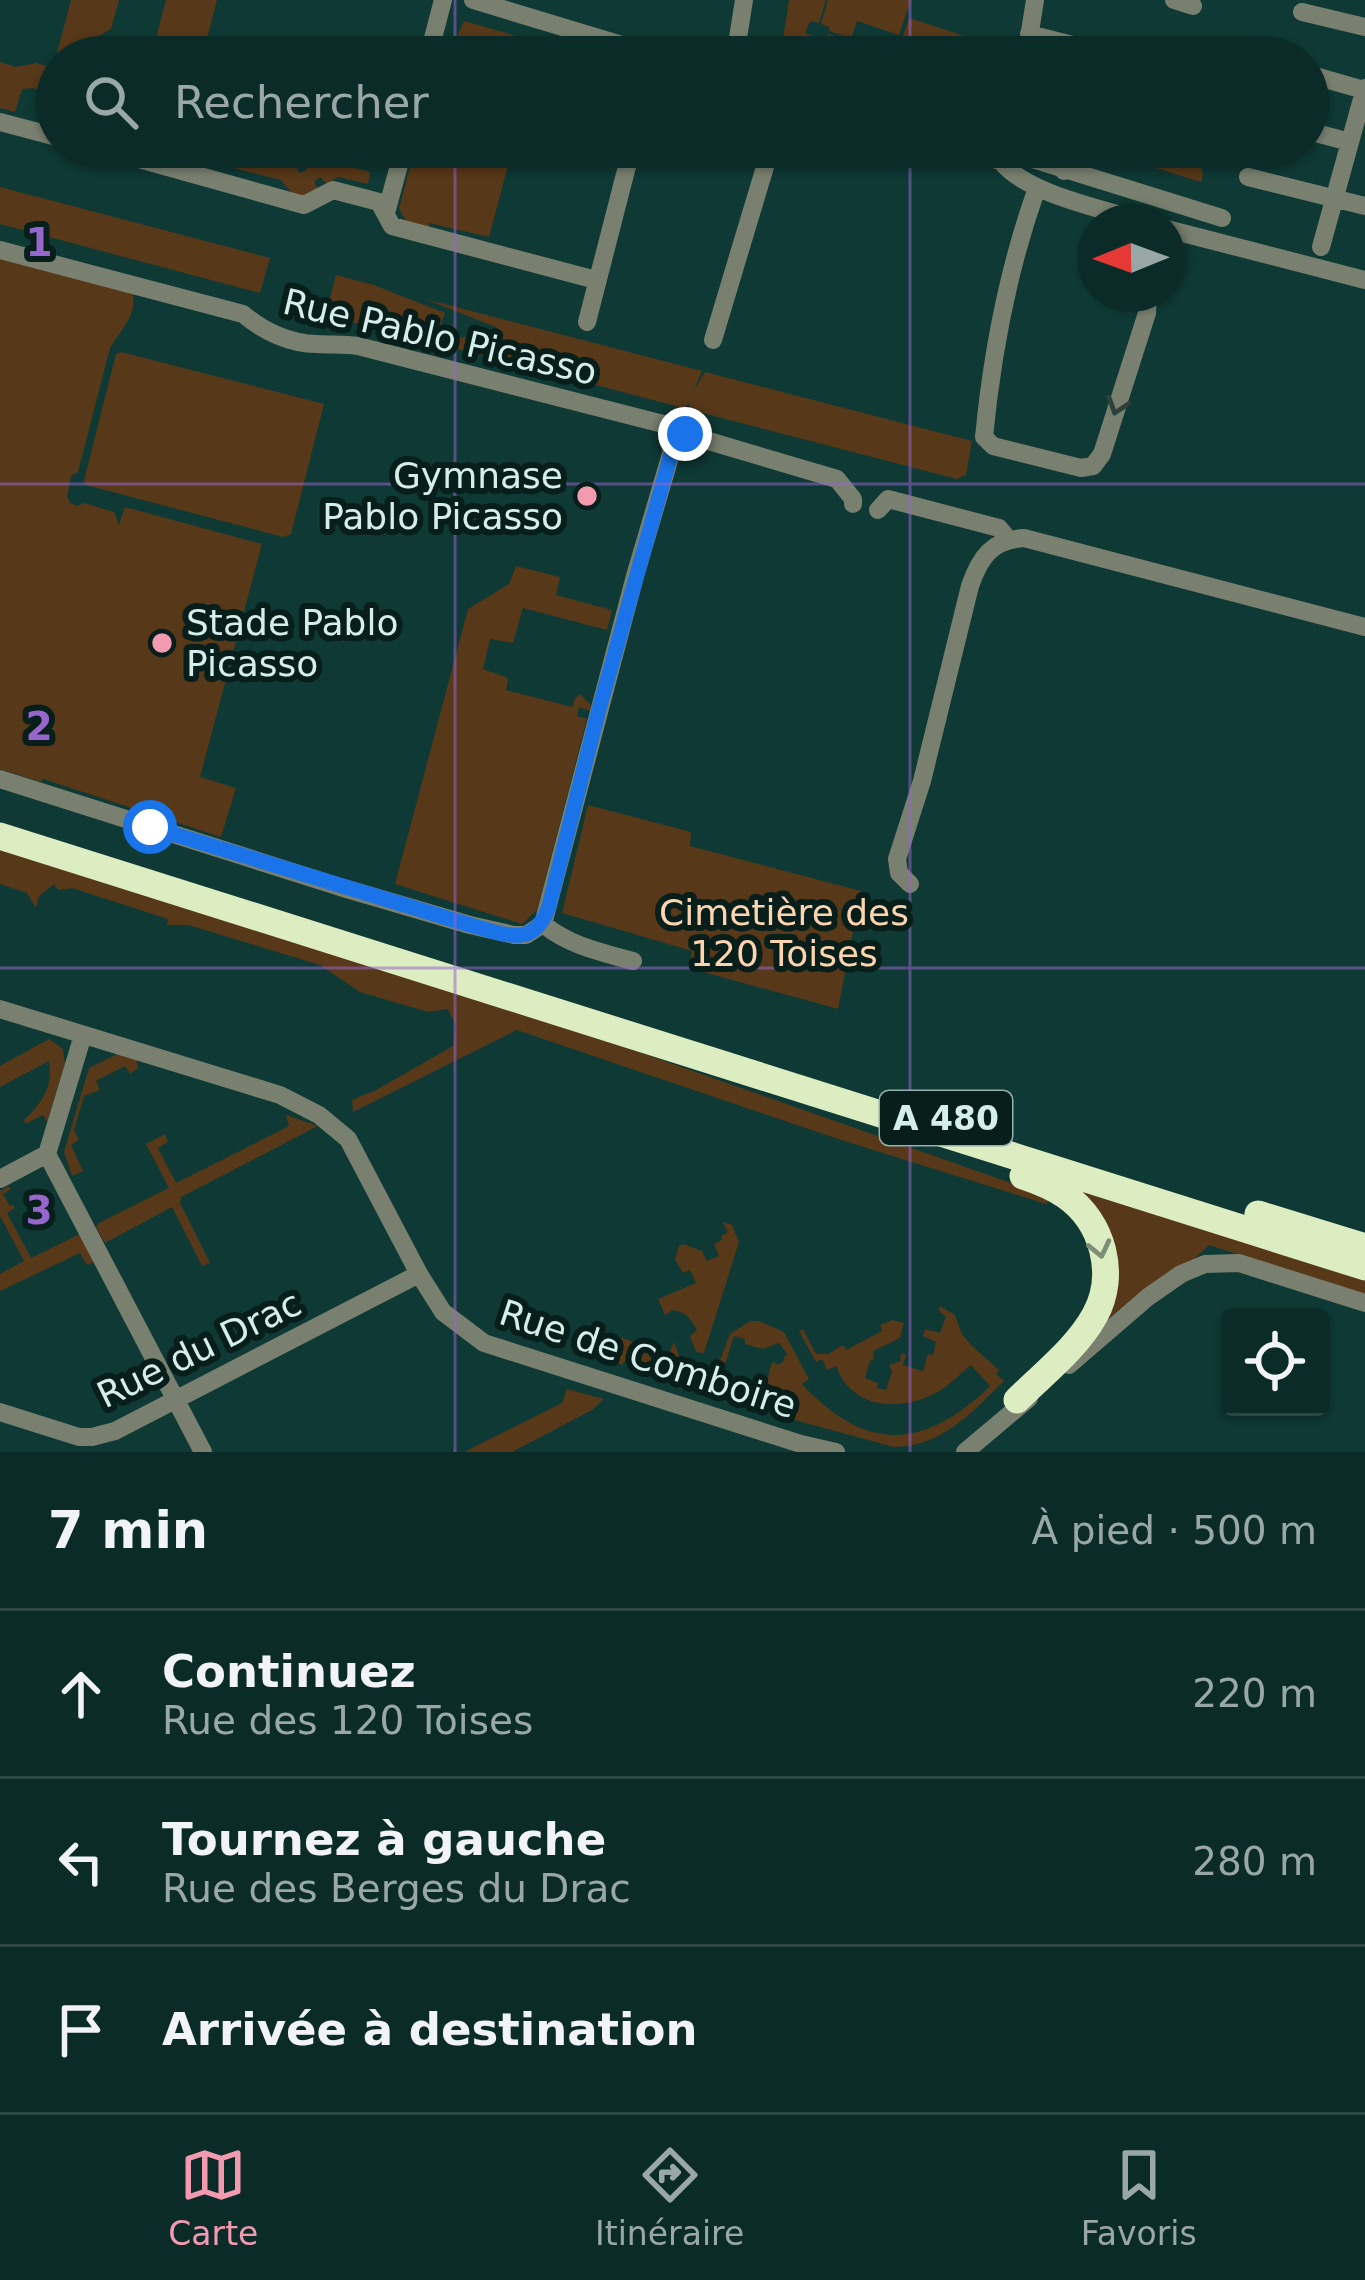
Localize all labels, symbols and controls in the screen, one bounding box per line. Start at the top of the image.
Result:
search box [36,36,1329,168]
icon: search [78,69,144,135]
text: Rechercher [174,76,429,129]
north arrow [1077,204,1185,312]
text: 1 [25,220,53,265]
street label: Rue Pablo Picasso [279,281,601,393]
one-way arrow [1106,395,1131,416]
route end [658,407,712,461]
place label: Gymnase Pablo Picasso [322,455,563,537]
marker: Gymnase Pablo Picasso [574,483,600,509]
place label: Stade Pablo Picasso [186,602,399,684]
marker: Stade Pablo Picasso [149,630,175,656]
text: 2 [25,704,53,749]
route start [123,800,177,854]
park label: Cimetière des 120 Toises [659,892,909,974]
road number: A 480 [880,1091,1012,1145]
text: 3 [25,1188,53,1233]
one-way arrow [1086,1238,1111,1258]
street label: Rue du Drac [91,1282,307,1416]
street label: Rue de Comboire [494,1292,802,1426]
map controls [1221,1308,1329,1416]
button: locate [1221,1308,1329,1416]
text: 7 min [48,1501,208,1560]
text: À pied · 500 m [1032,1508,1317,1553]
text: Continuez [162,1645,416,1698]
icon: ahead [48,1661,114,1727]
text: 220 m [1192,1671,1317,1716]
text: Rue des 120 Toises [162,1698,533,1743]
text: Tournez à gauche [162,1813,606,1866]
icon: left [48,1829,114,1895]
text: 280 m [1192,1839,1317,1884]
text: Rue des Berges du Drac [162,1866,631,1911]
icon: arrive [48,1997,114,2063]
text: Arrivée à destination [162,2003,697,2056]
tab: Carte [168,2142,258,2253]
tab: Itinéraire [595,2142,744,2253]
tab: Favoris [1081,2142,1197,2253]

